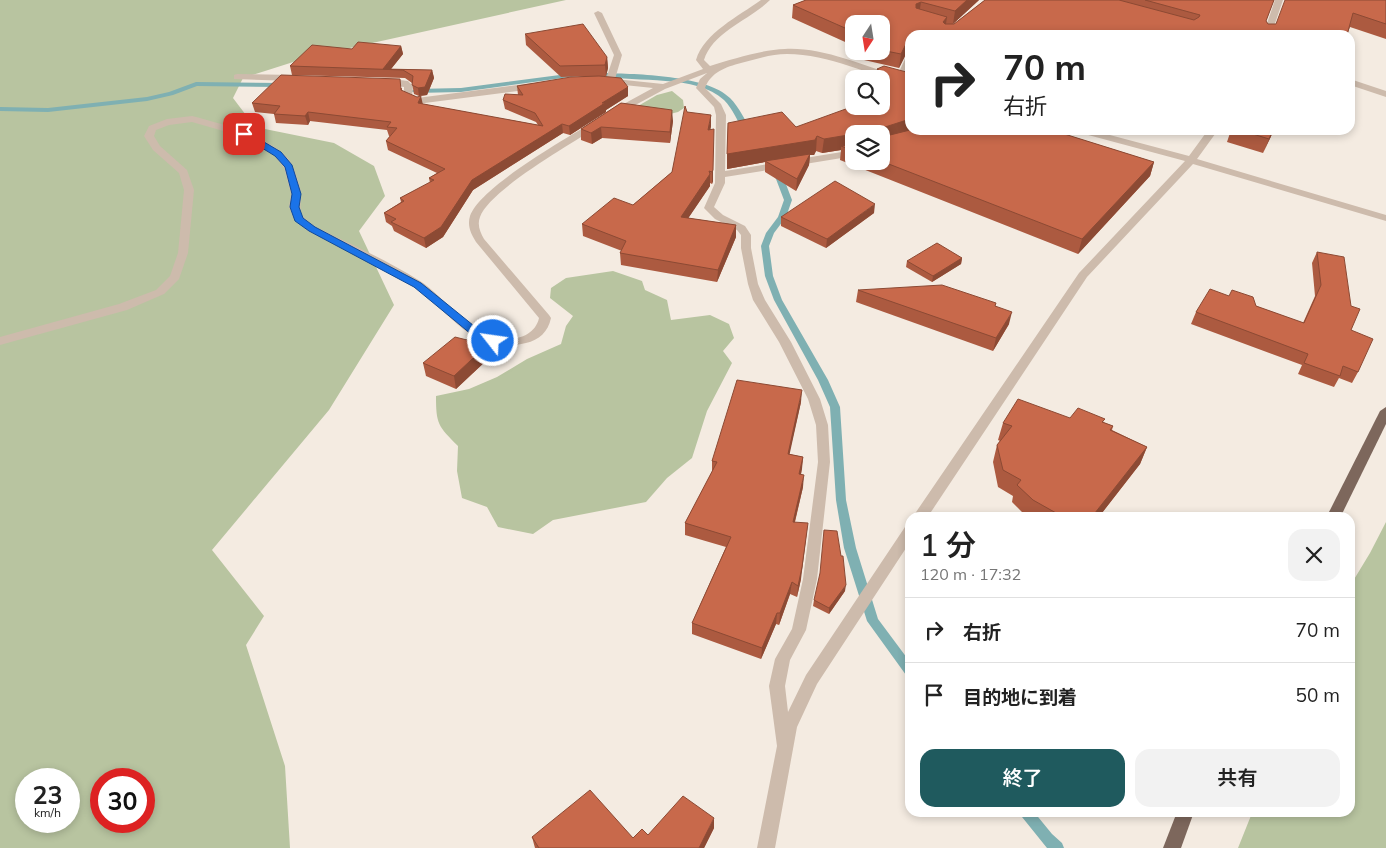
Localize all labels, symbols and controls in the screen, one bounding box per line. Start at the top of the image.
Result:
north arrow [845,15,890,60]
map controls [845,15,890,170]
text: 70 m [1003,45,1086,89]
icon: right [920,50,985,115]
button: search [845,70,890,115]
text: 右折 [1003,92,1047,120]
pin [223,113,265,155]
icon: arrive [230,120,258,148]
button: layers [845,125,890,170]
position arrow [466,314,518,366]
text: 1 分 [920,526,976,564]
button: close [1288,529,1340,581]
text: 120 m · 17:32 [920,564,1021,584]
icon: right [920,616,948,644]
text: 70 m [1296,618,1340,642]
text: 右折 [963,620,1001,644]
icon: arrive [920,681,948,709]
text: 50 m [1296,683,1340,707]
text: 目的地に到着 [963,685,1077,709]
button: 終了 [920,749,1125,807]
button: 共有 [1135,749,1340,807]
speed limit sign: 30 [90,768,155,833]
text: 23 [32,779,63,810]
text: km/h [34,805,61,820]

